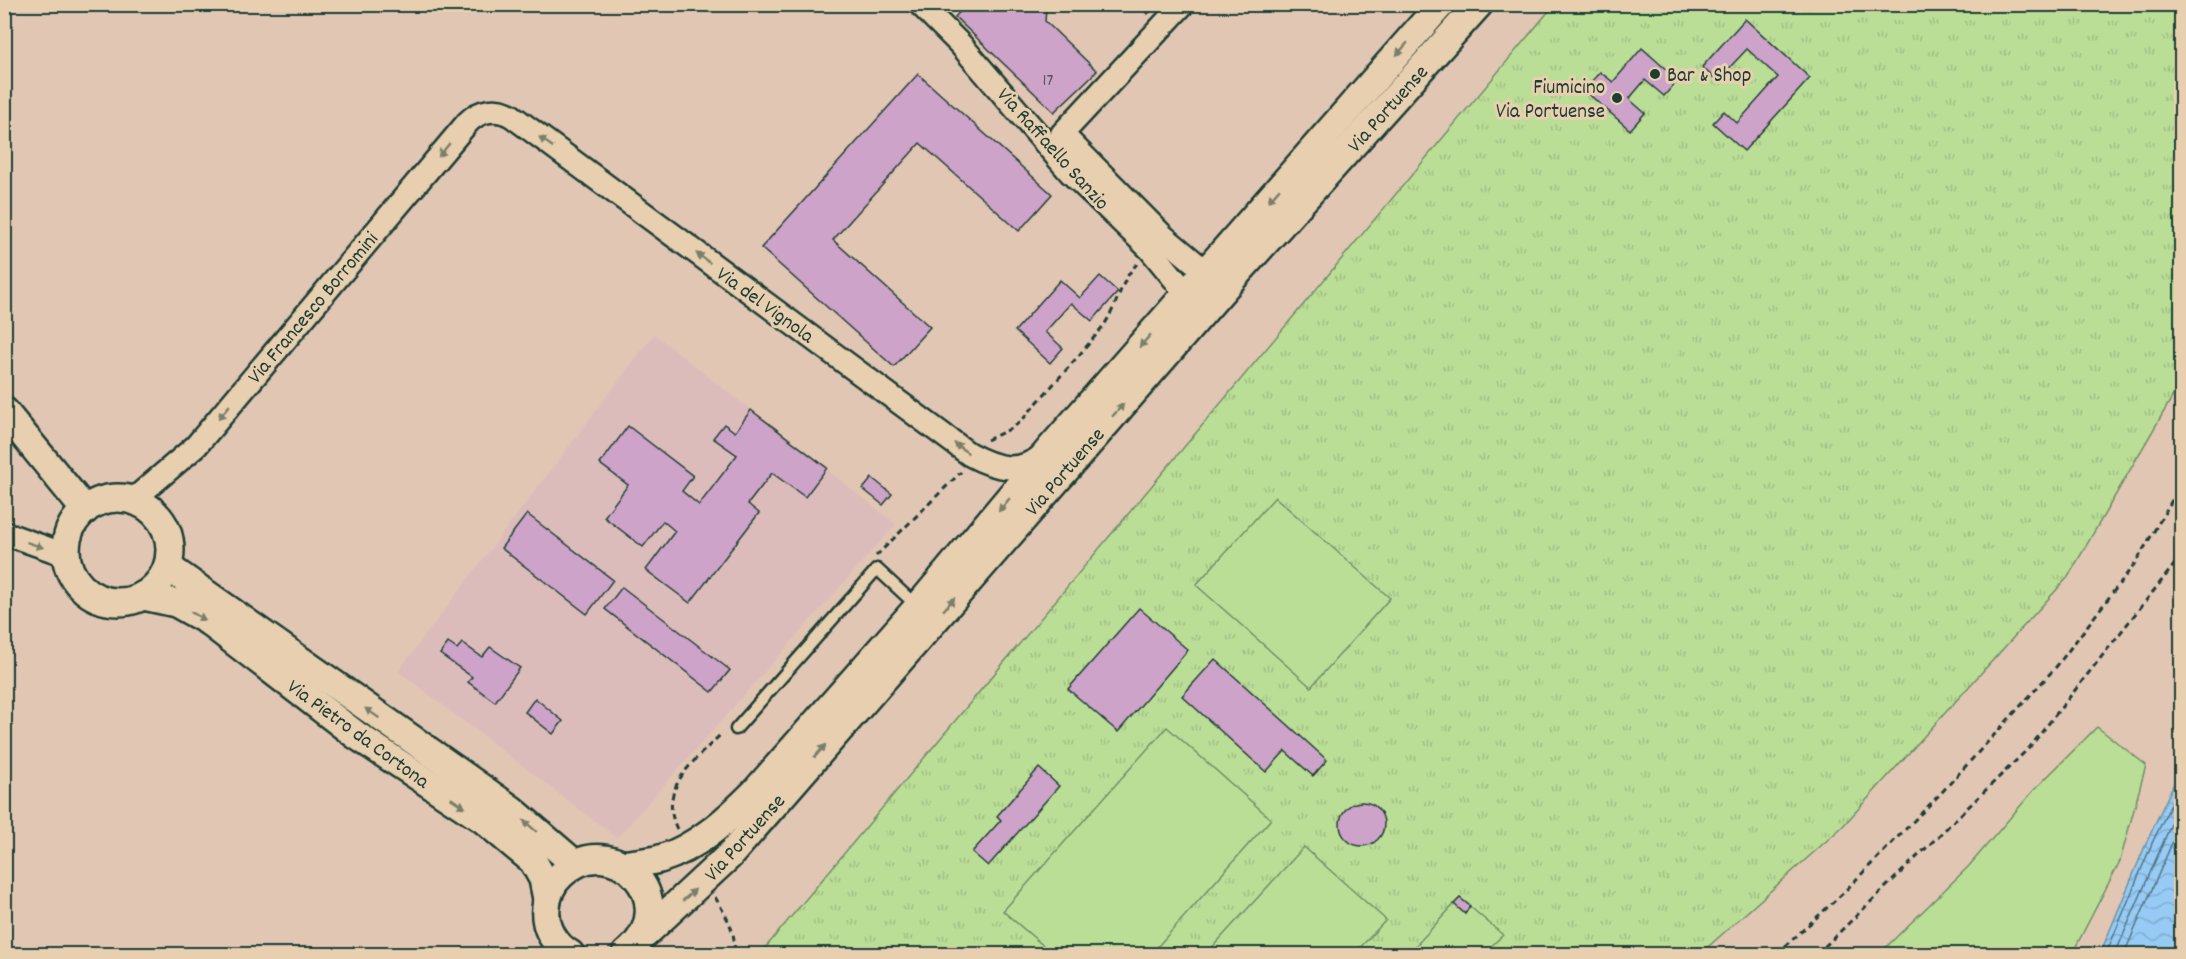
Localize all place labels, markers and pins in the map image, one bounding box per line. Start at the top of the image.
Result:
place label: Bar & Shop [1667,62,1751,92]
marker: Bar & Shop [1648,67,1662,81]
place label: Fiumicino Via Portuense [1496,74,1605,128]
marker: Fiumicino Via Portuense [1610,91,1624,105]

